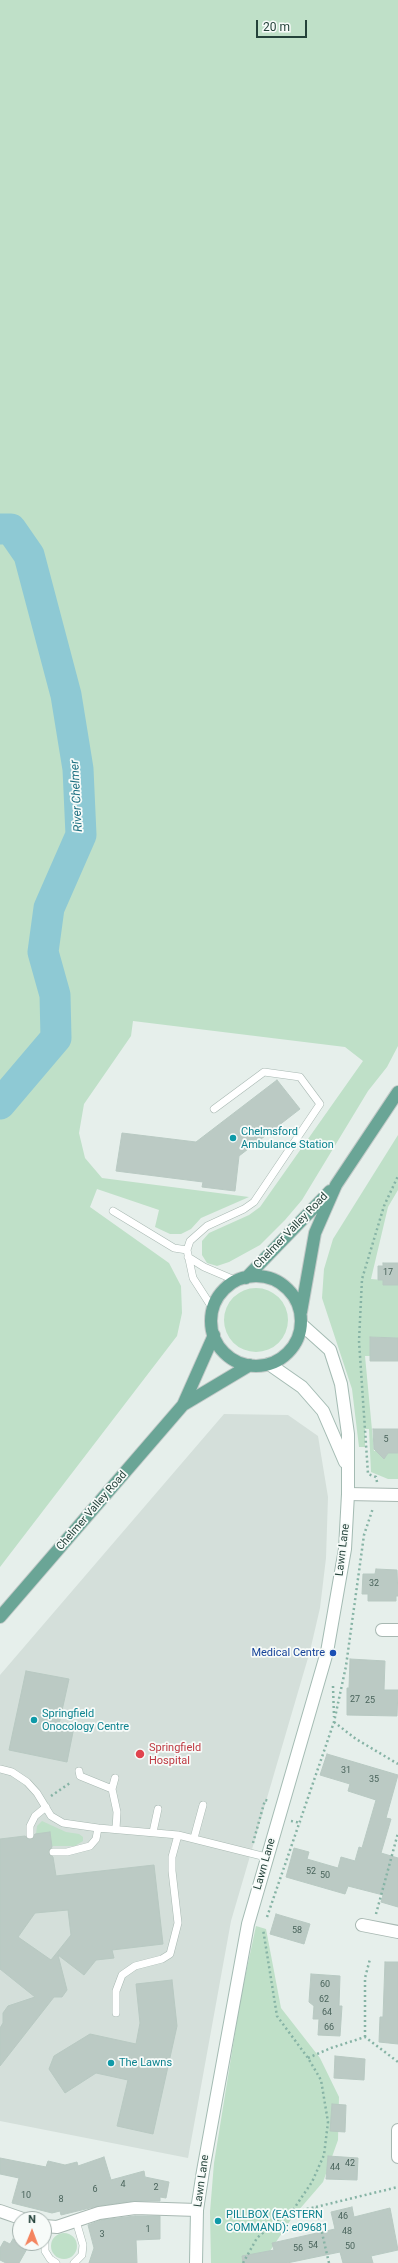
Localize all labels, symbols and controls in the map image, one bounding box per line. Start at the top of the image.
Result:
scale bar [258,12,309,38]
text: 20 m [263,20,290,34]
water label: River Chelmer [68,760,86,832]
place label: Chelmsford Ambulance Station [241,1125,334,1151]
marker: Chelmsford Ambulance Station [228,1133,238,1143]
street label: Chelmer Valley Road [251,1190,331,1272]
house number: 17 [383,1268,393,1278]
house number: 5 [383,1435,389,1445]
street label: Chelmer Valley Road [54,1469,130,1553]
street label: Lawn Lane [333,1523,353,1577]
house number: 32 [369,1579,379,1589]
place label: Medical Centre [251,1646,325,1660]
marker: Medical Centre [328,1648,338,1658]
house number: 27 [350,1695,360,1705]
house number: 25 [365,1696,375,1706]
place label: Springfield Onocology Centre [42,1707,129,1733]
marker: Springfield Onocology Centre [29,1715,39,1725]
place label: Springfield Hospital [149,1741,201,1767]
marker: Springfield Hospital [134,1748,146,1760]
house number: 31 [341,1766,351,1776]
house number: 35 [369,1775,379,1785]
street label: Lawn Lane [251,1837,279,1891]
house number: 52 [306,1867,316,1877]
house number: 50 [320,1871,330,1881]
house number: 58 [292,1926,302,1936]
house number: 60 [320,1980,330,1990]
house number: 62 [319,1995,329,2005]
house number: 64 [322,2008,332,2018]
house number: 66 [324,2023,334,2033]
place label: The Lawns [119,2056,172,2070]
marker: The Lawns [106,2058,116,2068]
street label: Lawn Lane [192,2154,212,2208]
house number: 42 [345,2159,355,2169]
house number: 44 [330,2163,340,2173]
house number: 4 [120,2180,126,2190]
house number: 2 [153,2183,159,2193]
house number: 6 [92,2185,98,2195]
house number: 10 [21,2191,31,2201]
house number: 8 [58,2195,64,2205]
place label: PILLBOX (EASTERN COMMAND): e09681 [226,2208,328,2234]
north arrow [12,2211,52,2251]
house number: 46 [338,2212,348,2222]
text: N [28,2213,36,2226]
marker: PILLBOX (EASTERN COMMAND): e09681 [213,2216,223,2226]
house number: 1 [145,2225,151,2235]
house number: 48 [342,2227,352,2237]
house number: 3 [99,2230,105,2240]
house number: 54 [308,2241,318,2251]
house number: 50 [345,2242,355,2252]
house number: 56 [293,2244,303,2254]

